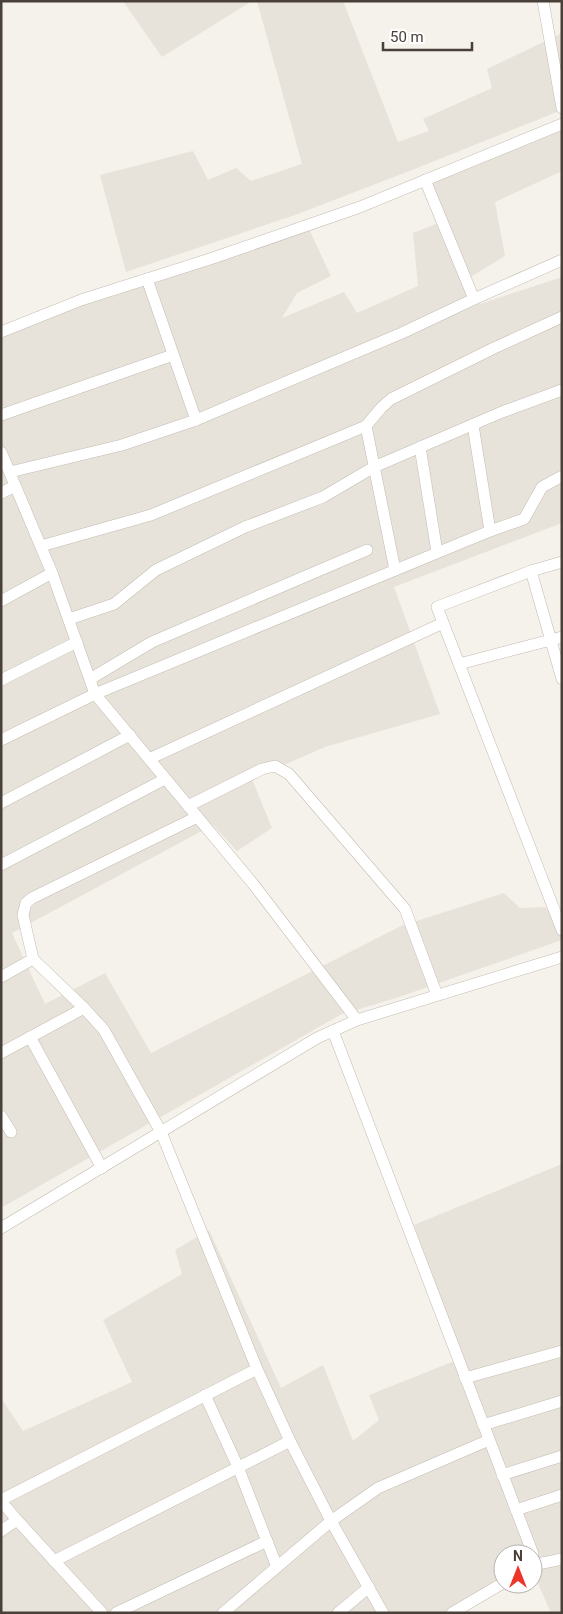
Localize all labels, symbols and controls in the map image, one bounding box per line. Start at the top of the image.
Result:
scale bar [383,20,472,52]
text: 50 m [390,28,424,46]
north arrow [493,1544,543,1594]
text: N [513,1548,523,1564]

